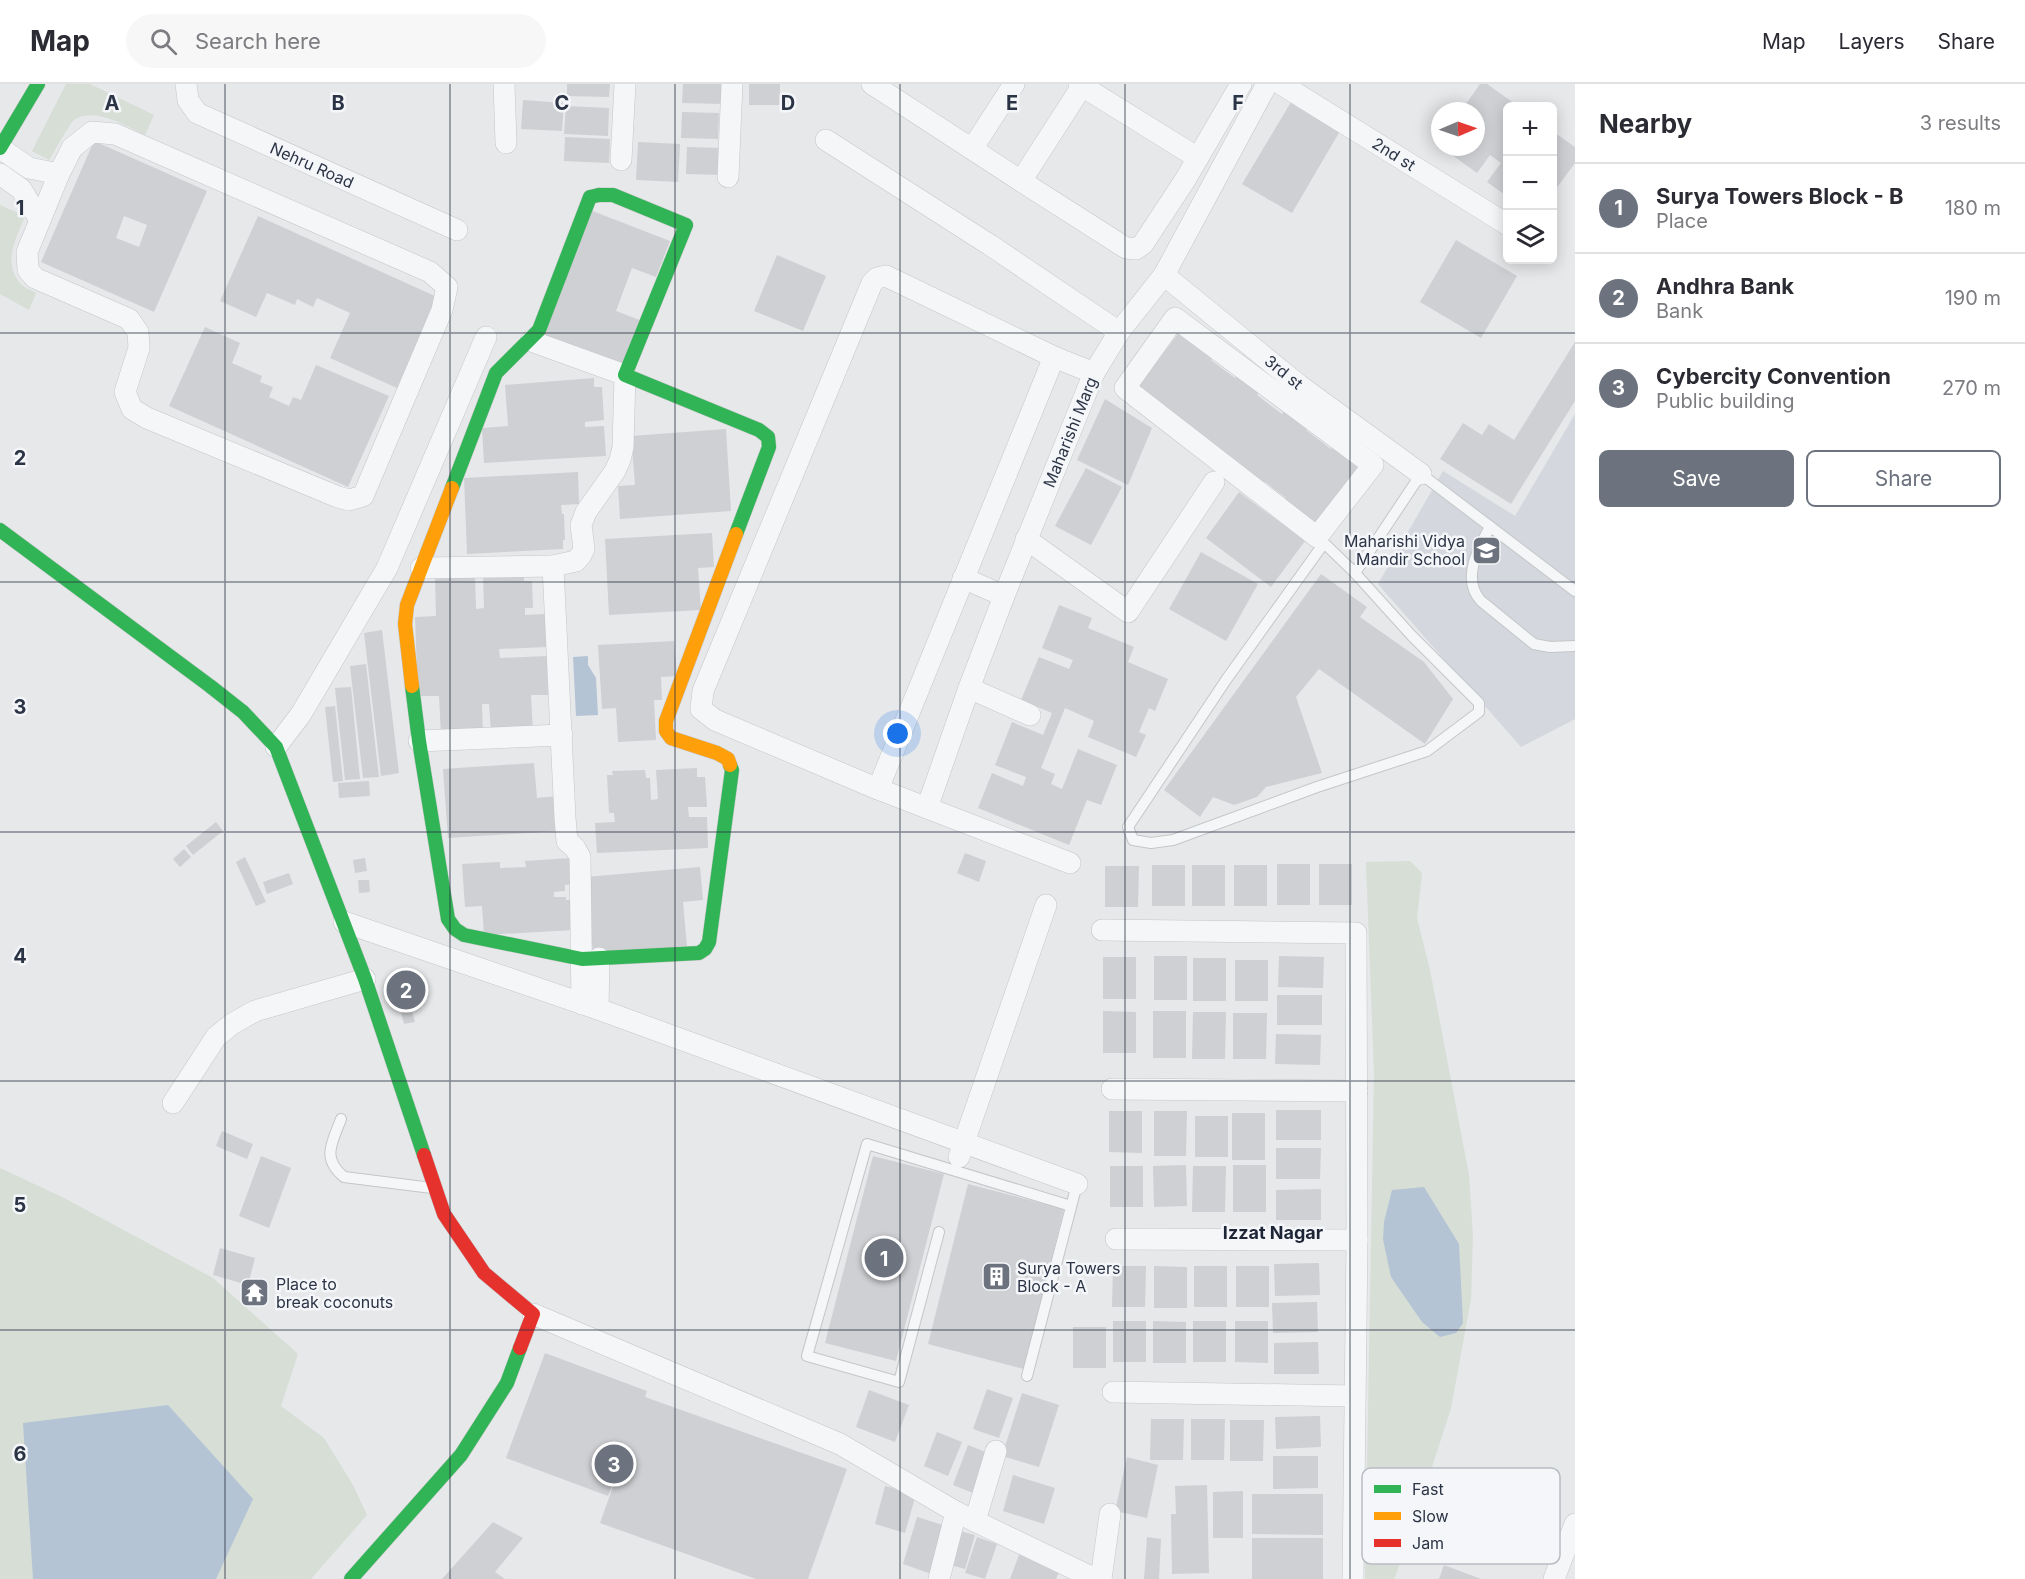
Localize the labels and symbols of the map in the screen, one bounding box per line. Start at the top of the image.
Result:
text: A [105,91,120,115]
text: B [331,91,345,115]
text: C [555,91,569,115]
text: D [781,91,795,115]
text: E [1006,91,1018,115]
text: F [1232,91,1244,115]
north arrow [1431,102,1485,156]
street label: 2nd st [1369,133,1419,175]
street label: Nehru Road [267,138,357,192]
text: 1 [16,196,24,220]
street label: 3rd st [1261,351,1307,393]
street label: Maharishi Marg [1039,374,1101,490]
text: 2 [14,446,26,470]
place label: Maharishi Vidya Mandir School [1344,531,1465,569]
school or university icon: Maharishi Vidya Mandir School [1470,534,1502,566]
text: 3 [14,695,26,719]
your location [883,719,912,748]
text: 4 [13,944,27,968]
pin: 2 [386,968,426,1012]
text: 5 [14,1193,26,1217]
district label: Izzat Nagar [1223,1222,1323,1243]
pin: 1 [864,1236,904,1280]
place label: Surya Towers Block - A [1017,1258,1120,1296]
building icon: Surya Towers Block - A [980,1261,1012,1293]
place label: Place to break coconuts [276,1274,393,1312]
temple icon: Place to break coconuts [239,1277,271,1309]
text: 6 [14,1442,27,1466]
pin: 3 [594,1442,634,1486]
legend [1362,1468,1560,1564]
text: Fast [1412,1479,1444,1499]
text: Slow [1412,1506,1449,1526]
text: Jam [1412,1533,1444,1553]

